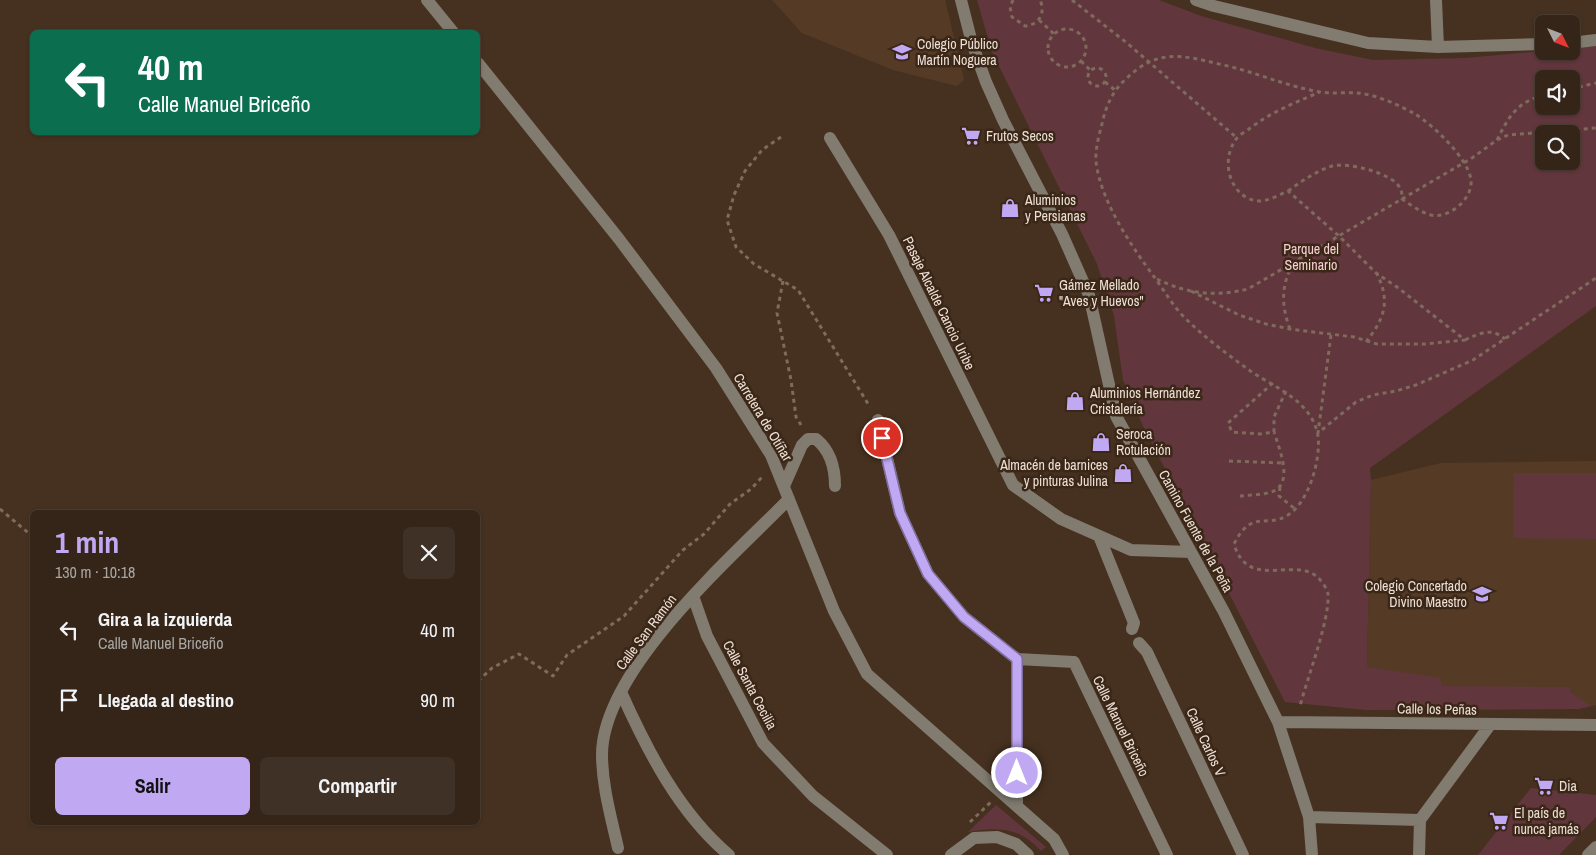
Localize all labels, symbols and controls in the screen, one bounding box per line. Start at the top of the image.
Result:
north arrow [1535,15,1580,60]
map controls [1535,15,1580,170]
place label: Colegio Público Martín Noguera [917,35,998,69]
school or university icon: Colegio Público Martín Noguera [891,41,913,63]
text: 40 m [138,44,203,91]
icon: left [55,50,120,115]
button: sound [1535,70,1580,115]
text: Calle Manuel Briceño [138,89,310,119]
supermarket icon: Frutos Secos [960,125,982,147]
button: search [1535,125,1580,170]
place label: Frutos Secos [986,127,1054,145]
place label: Aluminios y Persianas [1024,191,1086,225]
shop icon: Aluminios y Persianas [999,197,1021,219]
street label: Pasaje Alcalde Cancio Uribe [899,233,979,373]
park label: Parque del Seminario [1283,240,1339,274]
place label: Gámez Mellado "Aves y Huevos" [1059,276,1144,310]
supermarket icon: Gámez Mellado "Aves y Huevos" [1033,282,1055,304]
street label: Carretera de Otíñar [730,370,796,464]
place label: Aluminios Hernández Cristalería [1089,384,1201,418]
shop icon: Aluminios Hernández Cristalería [1064,390,1086,412]
pin [861,417,903,459]
icon: arrive [868,424,896,452]
place label: Seroca Rotulación [1116,425,1171,459]
shop icon: Seroca Rotulación [1090,431,1112,453]
place label: Almacén de barnices y pinturas Julina [999,456,1109,490]
shop icon: Almacén de barnices y pinturas Julina [1112,462,1134,484]
street label: Camino Fuente de la Peña [1155,467,1237,596]
text: 1 min [55,522,119,562]
button: close [403,527,455,579]
text: 130 m · 10:18 [55,561,135,583]
place label: Colegio Concertado Divino Maestro [1365,577,1467,611]
school or university icon: Colegio Concertado Divino Maestro [1471,583,1493,605]
street label: Calle San Ramón [612,591,680,673]
text: Gira a la izquierda [98,606,232,632]
icon: left [55,616,83,644]
text: 40 m [420,617,455,643]
text: Calle Manuel Briceño [98,632,223,654]
street label: Calle Santa Cecilia [719,637,781,733]
street label: Calle Manuel Briceño [1089,673,1153,779]
icon: arrive [55,686,83,714]
text: Llegada al destino [98,687,234,713]
text: 90 m [420,687,455,713]
street label: Calle los Peñas [1397,699,1477,719]
street label: Calle Carlos V [1182,705,1230,779]
position arrow [990,746,1042,798]
button: Salir [55,757,250,815]
button: Compartir [260,757,455,815]
supermarket icon: Dia [1533,775,1555,797]
place label: Dia [1559,777,1577,795]
place label: El país de nunca jamás [1514,804,1579,838]
supermarket icon: El país de nunca jamás [1488,810,1510,832]

